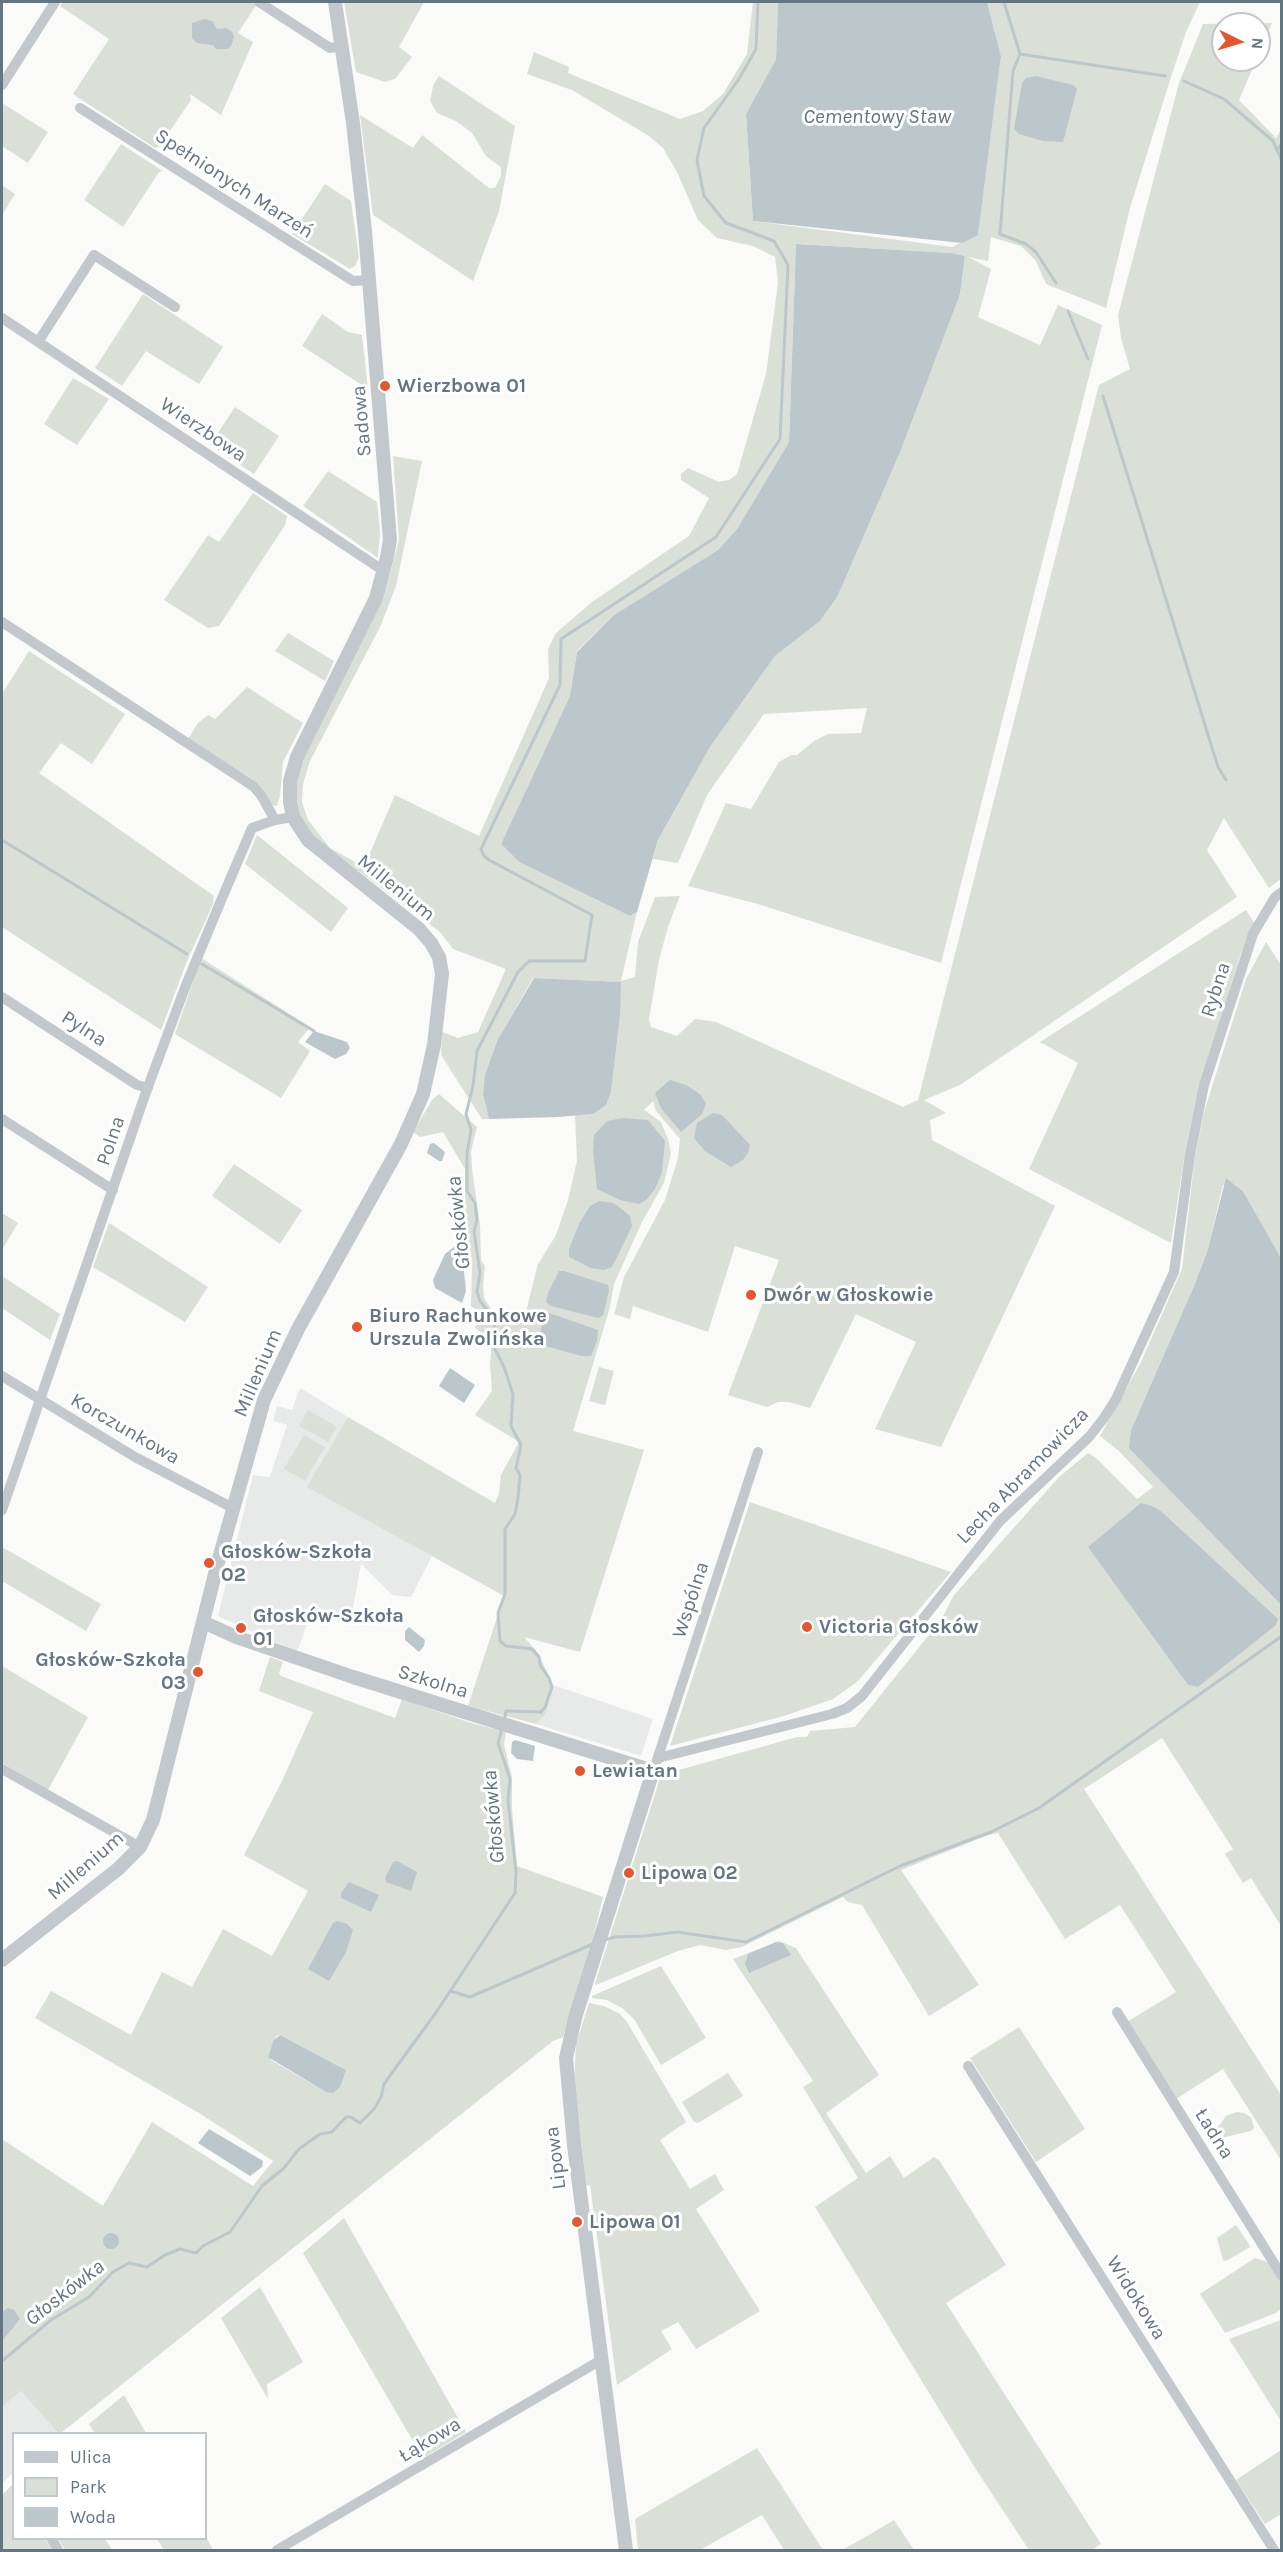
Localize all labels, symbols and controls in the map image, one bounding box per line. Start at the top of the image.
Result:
north arrow [1211,12,1271,72]
text: N [1247,37,1267,50]
water label: Cementowy Staw [803,104,951,130]
street label: Spełnionych Marzeń [150,124,318,244]
place label: Wierzbowa 01 [397,374,526,398]
marker: Wierzbowa 01 [378,379,392,393]
street label: Sadowa [347,384,377,458]
street label: Wierzbowa [155,392,251,468]
street label: Millenium [352,849,440,927]
street label: Rybna [1196,959,1236,1021]
street label: Pylna [57,1006,111,1052]
street label: Polna [91,1113,131,1169]
water label: Głoskówka [442,1175,476,1271]
place label: Dwór w Głoskowie [763,1283,933,1307]
marker: Dwór w Głoskowie [744,1288,758,1302]
place label: Biuro Rachunkowe Urszula Zwolińska [369,1304,547,1351]
marker: Biuro Rachunkowe Urszula Zwolińska [350,1320,364,1334]
street label: Millenium [229,1325,287,1421]
street label: Korczunkowa [66,1388,184,1470]
street label: Lecha Abramowicza [952,1403,1094,1549]
place label: Głosków-Szkoła 02 [221,1540,372,1587]
marker: Głosków-Szkoła 02 [202,1556,216,1570]
street label: Wspólna [667,1559,715,1641]
place label: Głosków-Szkoła 01 [253,1604,404,1651]
place label: Victoria Głosków [819,1615,978,1639]
marker: Victoria Głosków [800,1620,814,1634]
marker: Głosków-Szkoła 01 [234,1621,248,1635]
place label: Głosków-Szkoła 03 [35,1648,186,1695]
street label: Szkolna [395,1660,471,1704]
marker: Głosków-Szkoła 03 [191,1665,205,1679]
place label: Lewiatan [592,1759,678,1783]
marker: Lewiatan [573,1764,587,1778]
water label: Głoskówka [477,1769,511,1865]
street label: Millenium [43,1826,129,1906]
place label: Lipowa 02 [641,1861,738,1885]
marker: Lipowa 02 [622,1866,636,1880]
street label: Ładna [1189,2104,1239,2164]
street label: Lipowa [540,2125,572,2191]
place label: Lipowa 01 [589,2210,681,2234]
marker: Lipowa 01 [570,2215,584,2229]
street label: Widokowa [1101,2252,1171,2344]
water label: Głoskówka [20,2254,110,2332]
street label: Łąkowa [395,2412,465,2468]
legend [12,2432,207,2540]
text: Ulica [70,2446,111,2468]
text: Park [70,2476,107,2498]
text: Woda [70,2506,116,2528]

